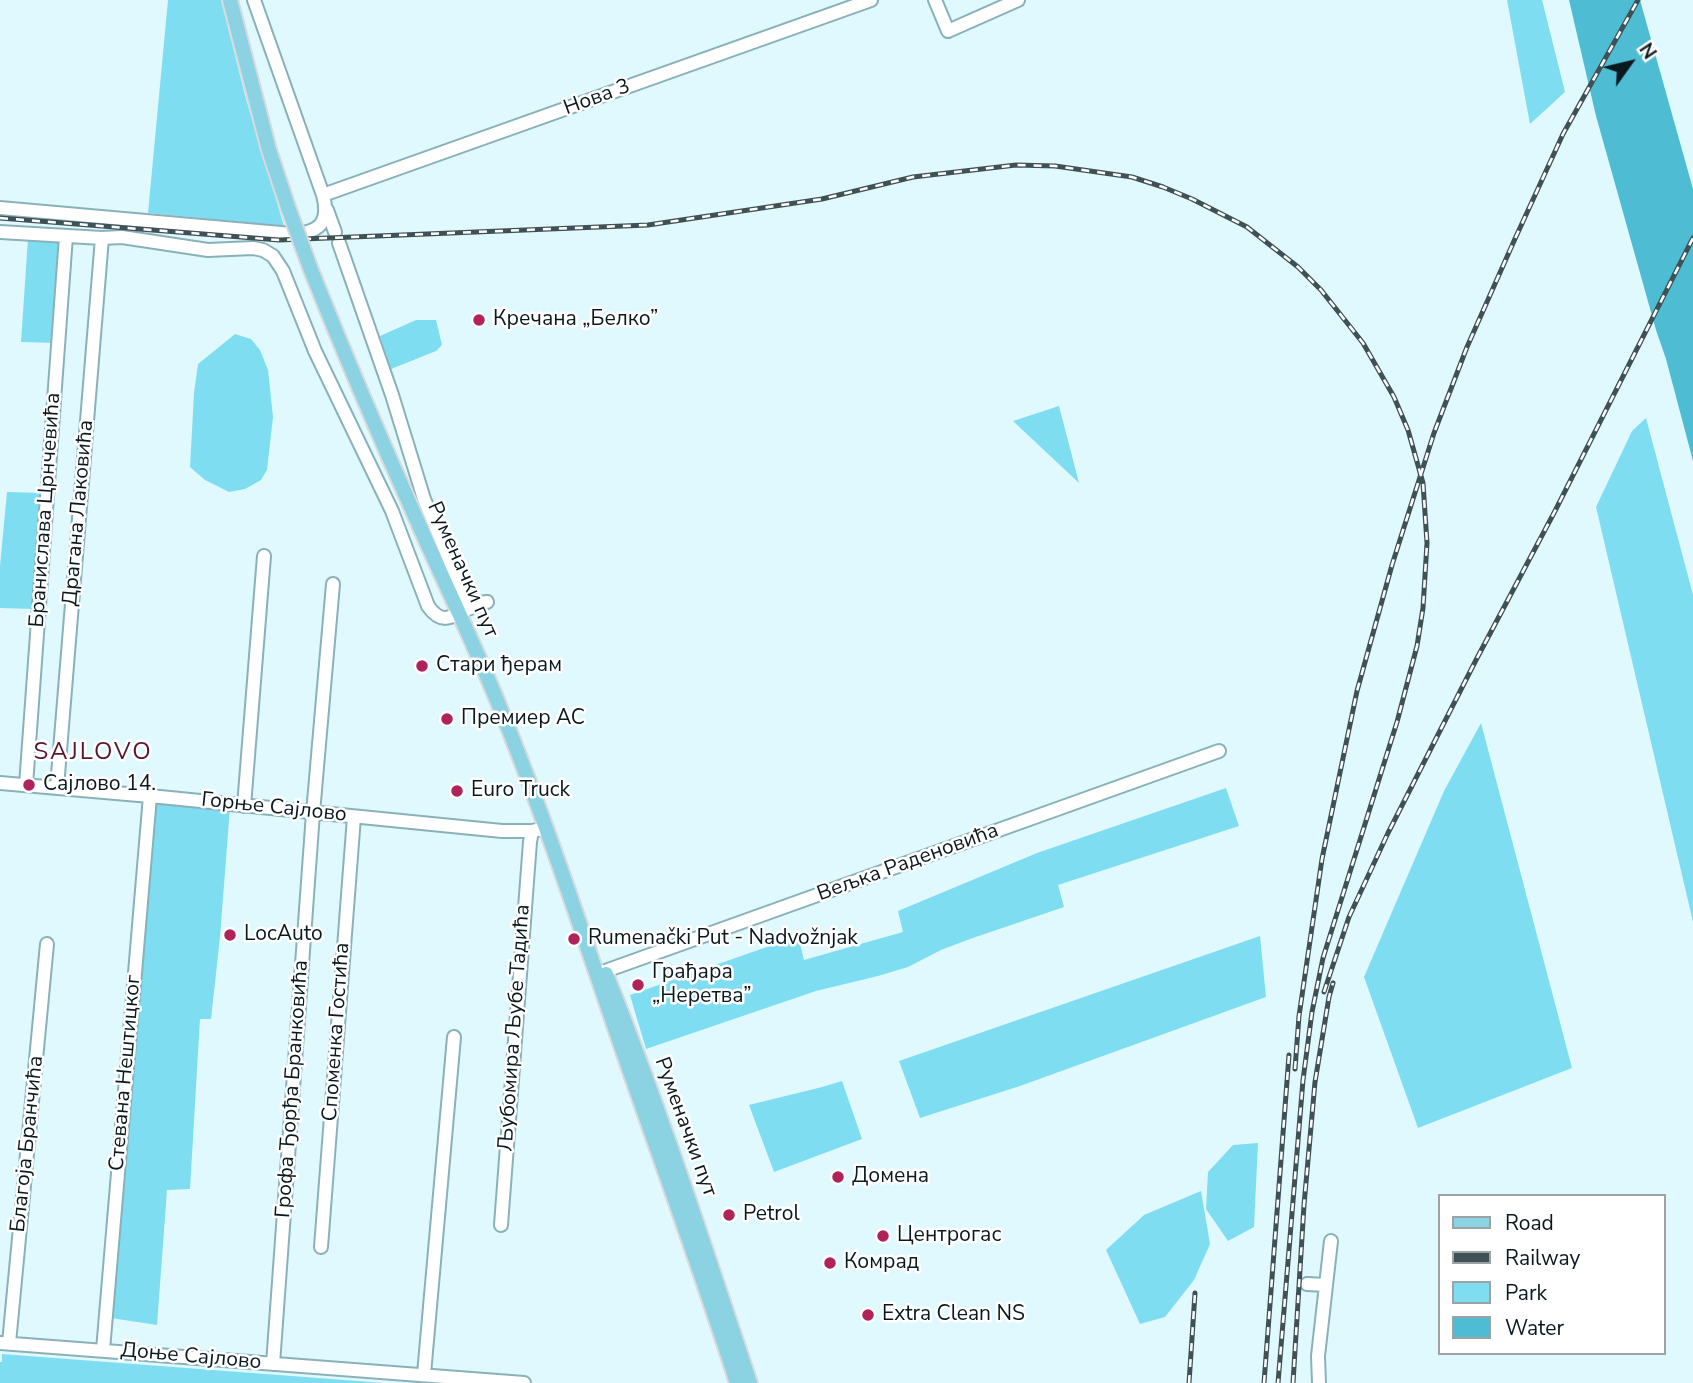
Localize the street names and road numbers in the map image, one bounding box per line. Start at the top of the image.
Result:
street label: Нова 3 [560,74,634,122]
street label: Бранислава Црнчевића [25,392,67,628]
street label: Драгана Лаковића [58,419,100,607]
street label: Руменачки пут [421,498,503,642]
street label: Горње Сајлово [200,788,348,828]
street label: Вељка Раденовића [814,818,1002,908]
street label: Љубомира Љубе Тадића [494,904,536,1152]
street label: Споменка Гостића [318,942,356,1122]
street label: Грофа Ђорђа Бранковића [271,959,315,1219]
street label: Стевана Нештицког [105,974,147,1172]
street label: Благоја Бранчића [6,1054,50,1234]
street label: Руменачки пут [648,1054,722,1200]
street label: Доње Сајлово [120,1338,262,1376]

